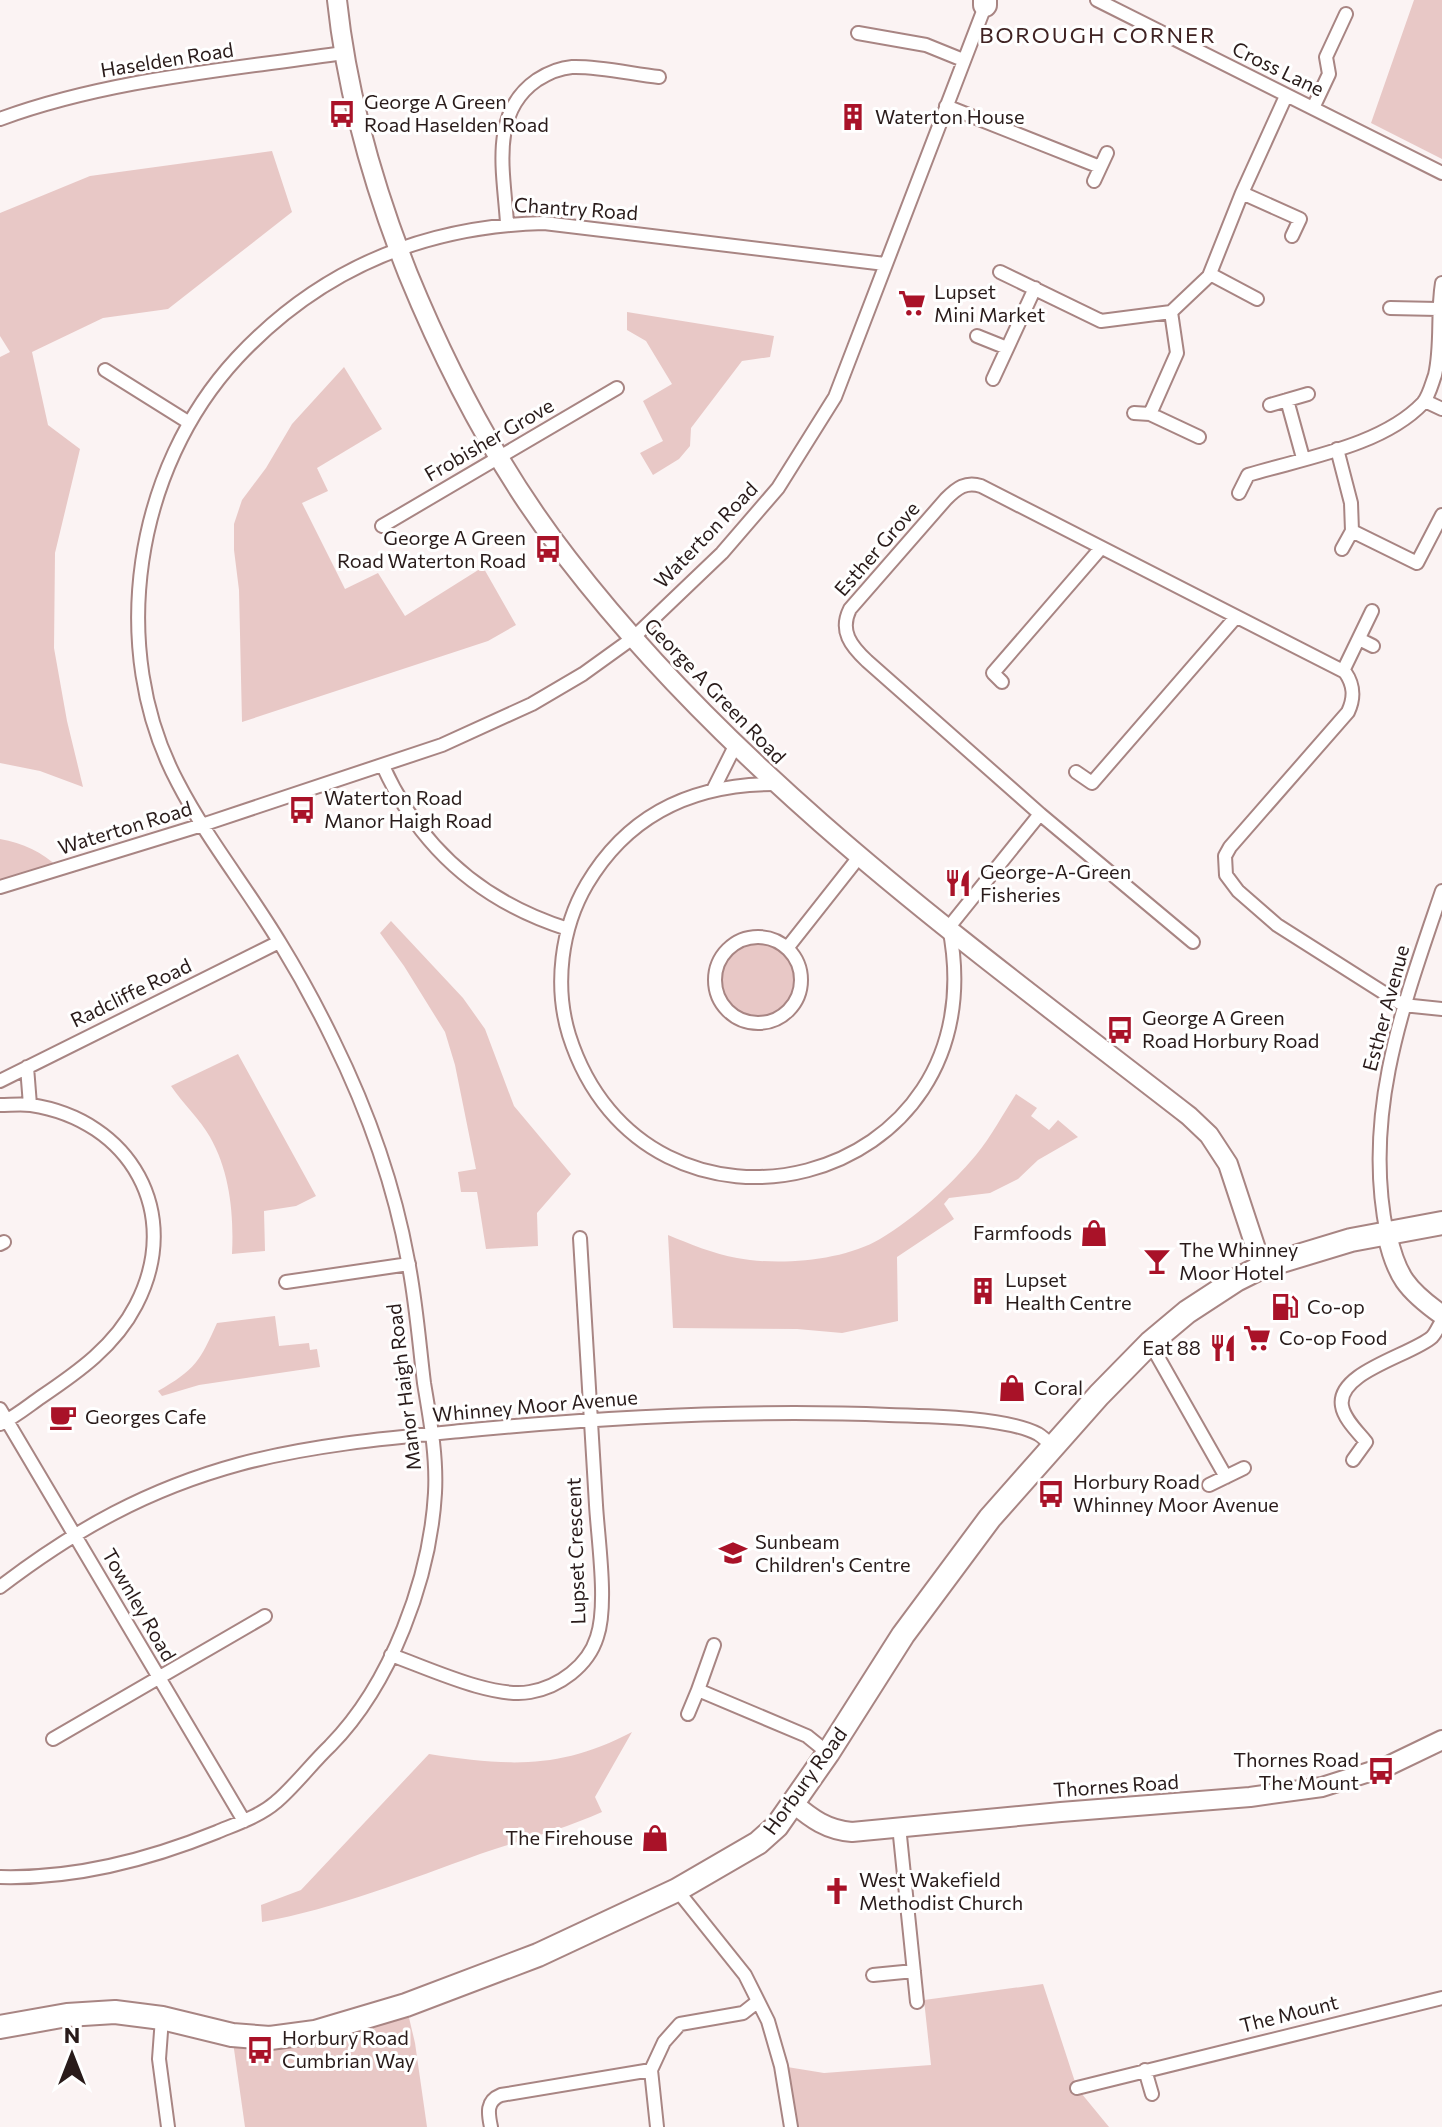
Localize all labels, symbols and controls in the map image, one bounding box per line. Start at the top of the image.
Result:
district label: BOROUGH CORNER [979,21,1217,48]
street label: Cross Lane [1229,36,1328,101]
street label: Haselden Road [99,37,235,81]
place label: George A Green Road Haselden Road [364,89,549,136]
bus stop icon: George A Green Road Haselden Road [327,99,357,129]
building icon: Waterton House [838,102,868,132]
place label: Waterton House [875,104,1024,128]
street label: Chantry Road [513,192,639,224]
place label: Lupset Mini Market [934,279,1045,326]
supermarket icon: Lupset Mini Market [897,288,927,318]
street label: Frobisher Grove [420,392,557,486]
street label: Waterton Road [649,476,762,592]
street label: Esther Grove [829,496,924,600]
place label: George A Green Road Waterton Road [337,525,526,572]
bus stop icon: George A Green Road Waterton Road [533,534,563,564]
street label: George A Green Road [640,612,791,768]
place label: Waterton Road Manor Haigh Road [324,785,492,832]
street label: Waterton Road [55,795,194,859]
bus stop icon: Waterton Road Manor Haigh Road [287,795,317,825]
place label: George-A-Green Fisheries [980,859,1131,906]
restaurant icon: George-A-Green Fisheries [943,868,973,898]
street label: Esther Avenue [1357,942,1413,1073]
street label: Radcliffe Road [66,953,195,1032]
place label: George A Green Road Horbury Road [1142,1005,1319,1052]
bus stop icon: George A Green Road Horbury Road [1105,1015,1135,1045]
shop icon: Farmfoods [1079,1218,1109,1248]
place label: Farmfoods [973,1220,1072,1244]
place label: The Whinney Moor Hotel [1179,1237,1298,1284]
bar icon: The Whinney Moor Hotel [1142,1246,1172,1276]
place label: Lupset Health Centre [1005,1267,1132,1314]
building icon: Lupset Health Centre [968,1276,998,1306]
fuel station icon: Co-op [1270,1292,1300,1322]
place label: Co-op [1307,1294,1365,1318]
street label: Manor Haigh Road [381,1302,425,1472]
supermarket icon: Co-op Food [1242,1323,1272,1353]
place label: Co-op Food [1279,1325,1387,1349]
restaurant icon: Eat 88 [1208,1333,1238,1363]
place label: Eat 88 [1142,1335,1201,1359]
shop icon: Coral [997,1373,1027,1403]
place label: Coral [1034,1375,1083,1399]
street label: Whinney Moor Avenue [431,1384,639,1426]
cafe icon: Georges Cafe [48,1402,78,1432]
place label: Georges Cafe [85,1404,206,1428]
place label: Horbury Road Whinney Moor Avenue [1073,1469,1279,1516]
street label: Lupset Crescent [560,1477,590,1625]
bus stop icon: Horbury Road Whinney Moor Avenue [1036,1479,1066,1509]
place label: Sunbeam Children's Centre [755,1529,911,1576]
school or university icon: Sunbeam Children's Centre [718,1538,748,1568]
street label: Townley Road [98,1544,182,1665]
street label: Horbury Road [757,1722,851,1839]
place label: Thornes Road The Mount [1233,1747,1359,1794]
bus stop icon: Thornes Road The Mount [1366,1756,1396,1786]
street label: Thornes Road [1052,1769,1180,1801]
shop icon: The Firehouse [640,1823,670,1853]
place label: The Firehouse [505,1825,633,1849]
place label: West Wakefield Methodist Church [859,1867,1023,1914]
church icon: West Wakefield Methodist Church [822,1876,852,1906]
street label: The Mount [1237,1989,1340,2037]
north arrow [32,2015,112,2095]
text: N [64,2021,80,2048]
place label: Horbury Road Cumbrian Way [282,2025,415,2072]
bus stop icon: Horbury Road Cumbrian Way [245,2035,275,2065]

